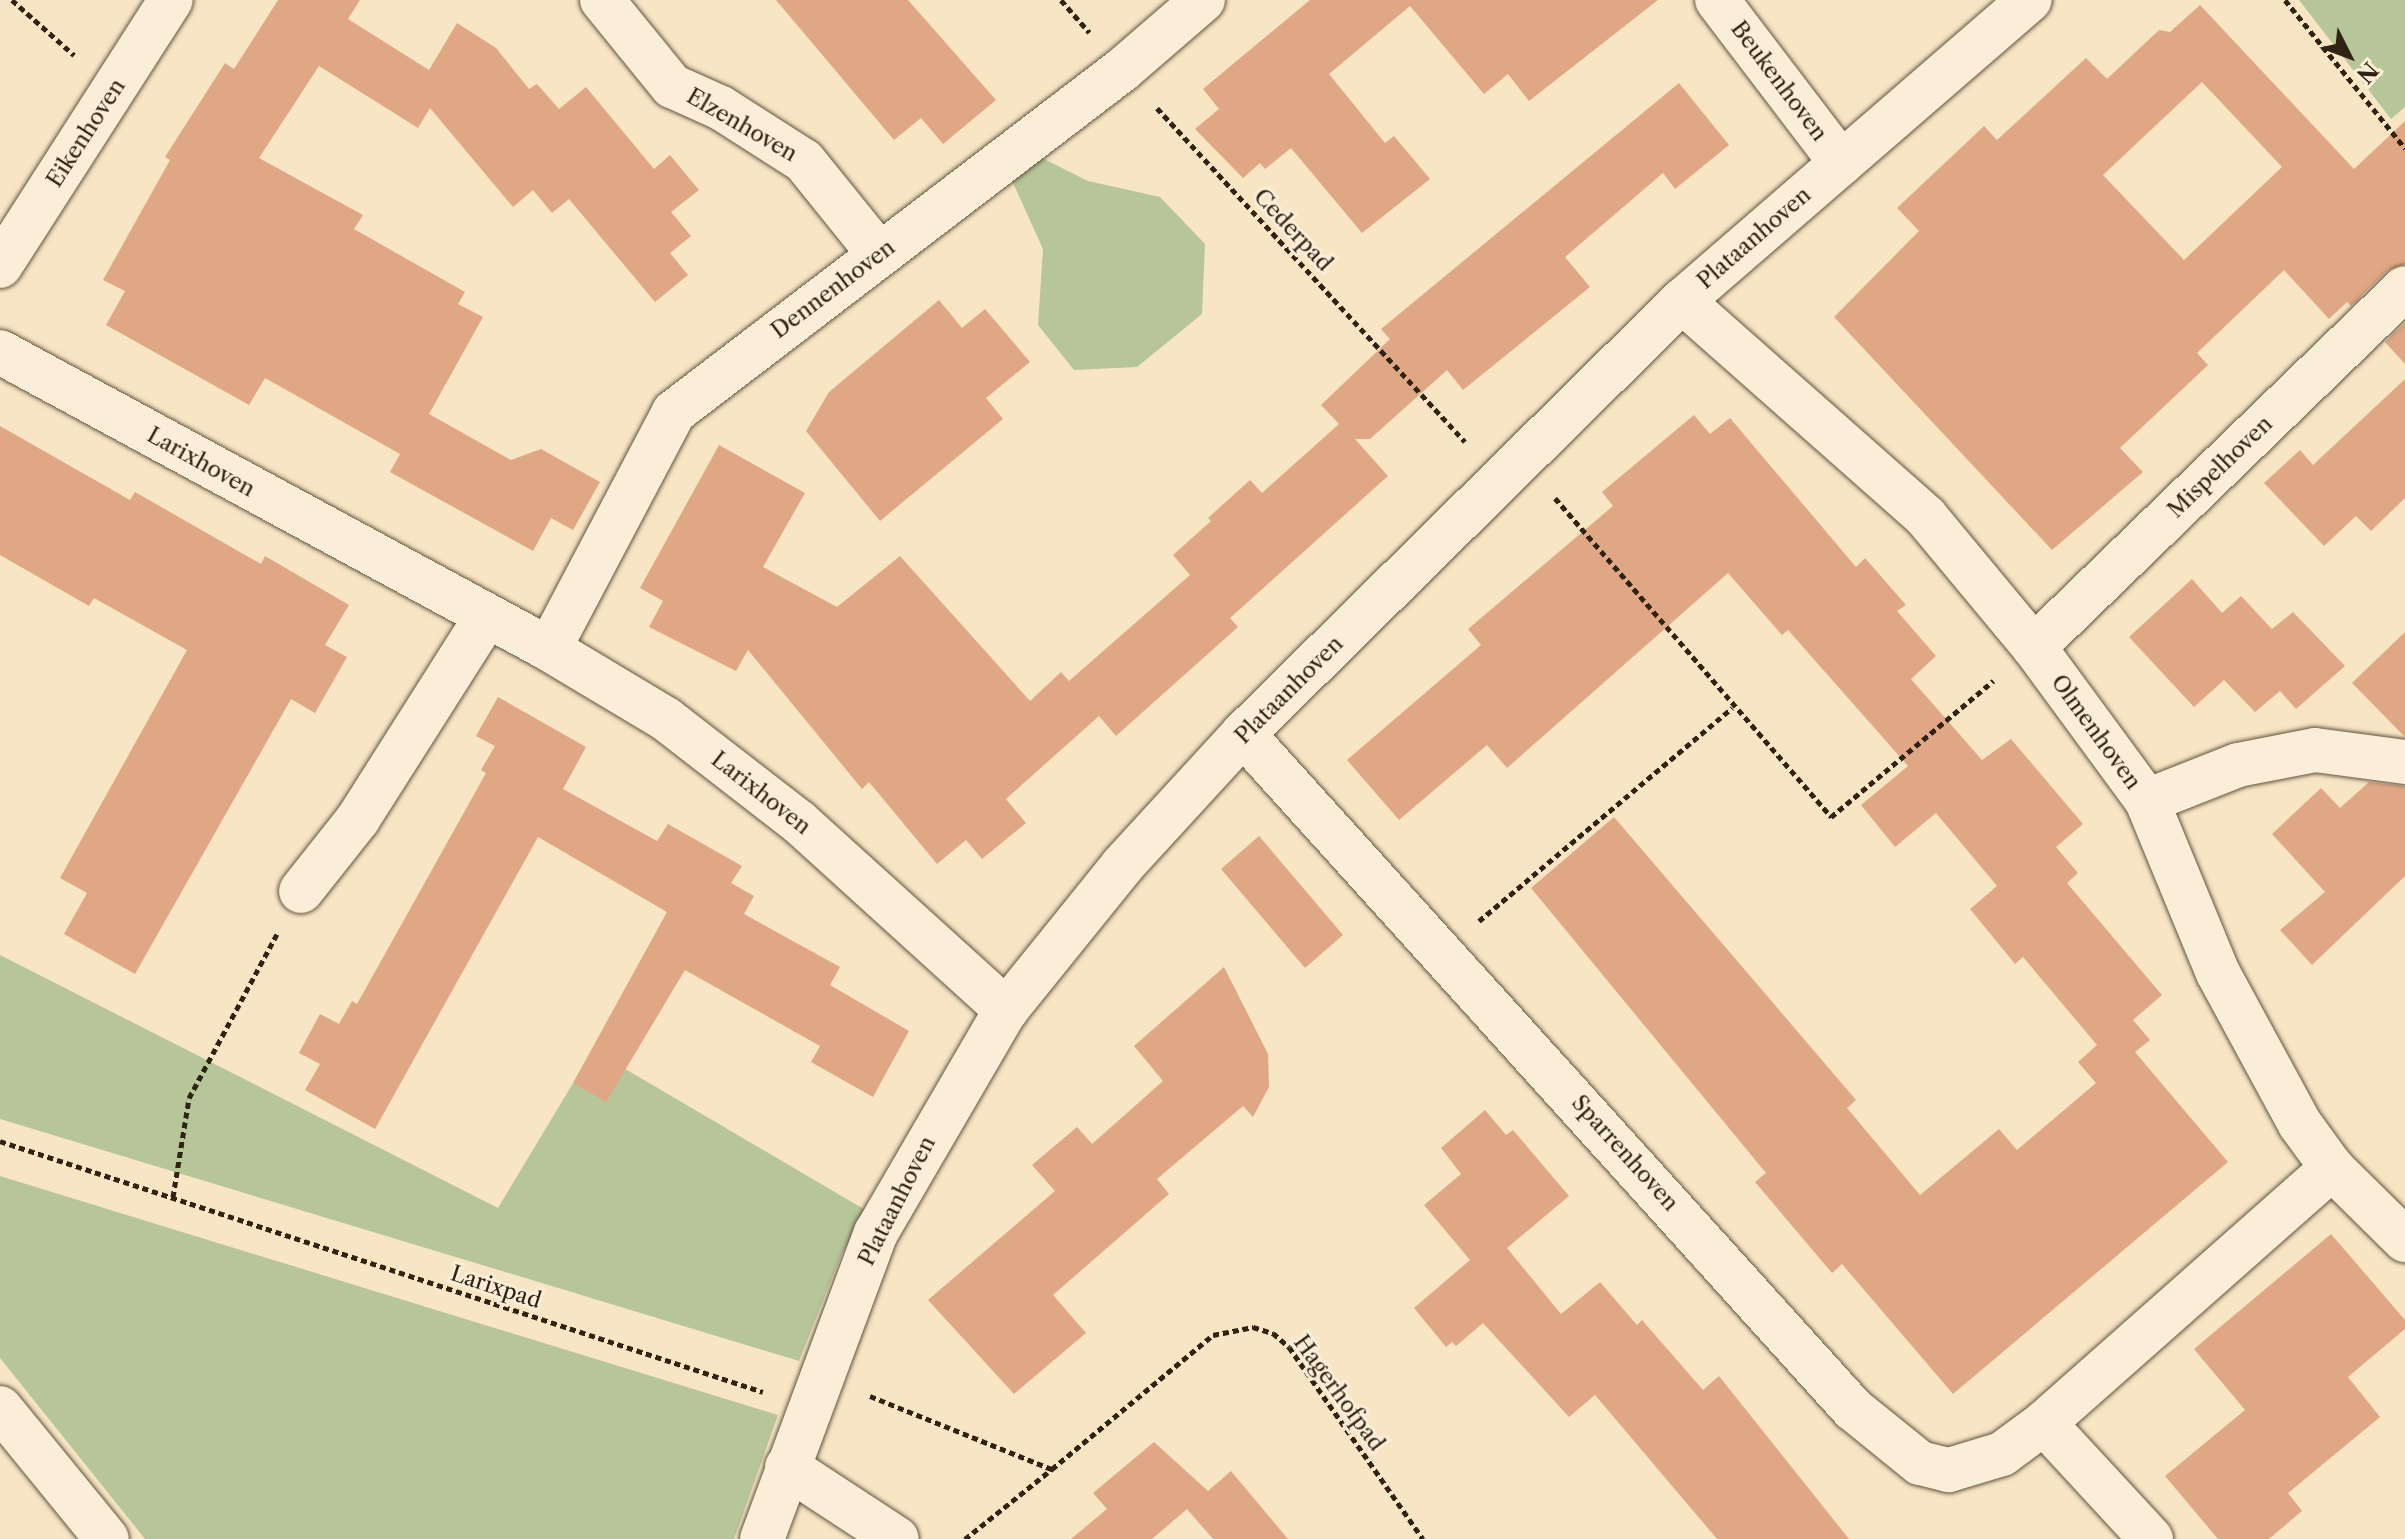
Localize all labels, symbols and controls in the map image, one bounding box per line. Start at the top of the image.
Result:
street label: Beukenhoven [1725,16,1833,146]
north arrow [2309,16,2389,96]
text: N [2351,56,2384,89]
street label: Eikenhoven [41,74,131,192]
street label: Elzenhoven [682,83,802,167]
street label: Plataanhoven [1692,182,1816,294]
street label: Cederpad [1248,183,1338,277]
street label: Dennenhoven [766,234,900,344]
street label: Mispelhoven [2162,411,2278,523]
street label: Larixhoven [143,422,259,502]
street label: Plataanhoven [1230,631,1348,749]
street label: Olmenhoven [2046,670,2146,794]
street label: Larixhoven [706,746,816,840]
street label: Sparrenhoven [1566,1090,1684,1216]
street label: Plataanhoven [853,1132,941,1270]
street label: Larixpad [448,1260,544,1314]
street label: Hagerhofpad [1288,1330,1390,1456]

